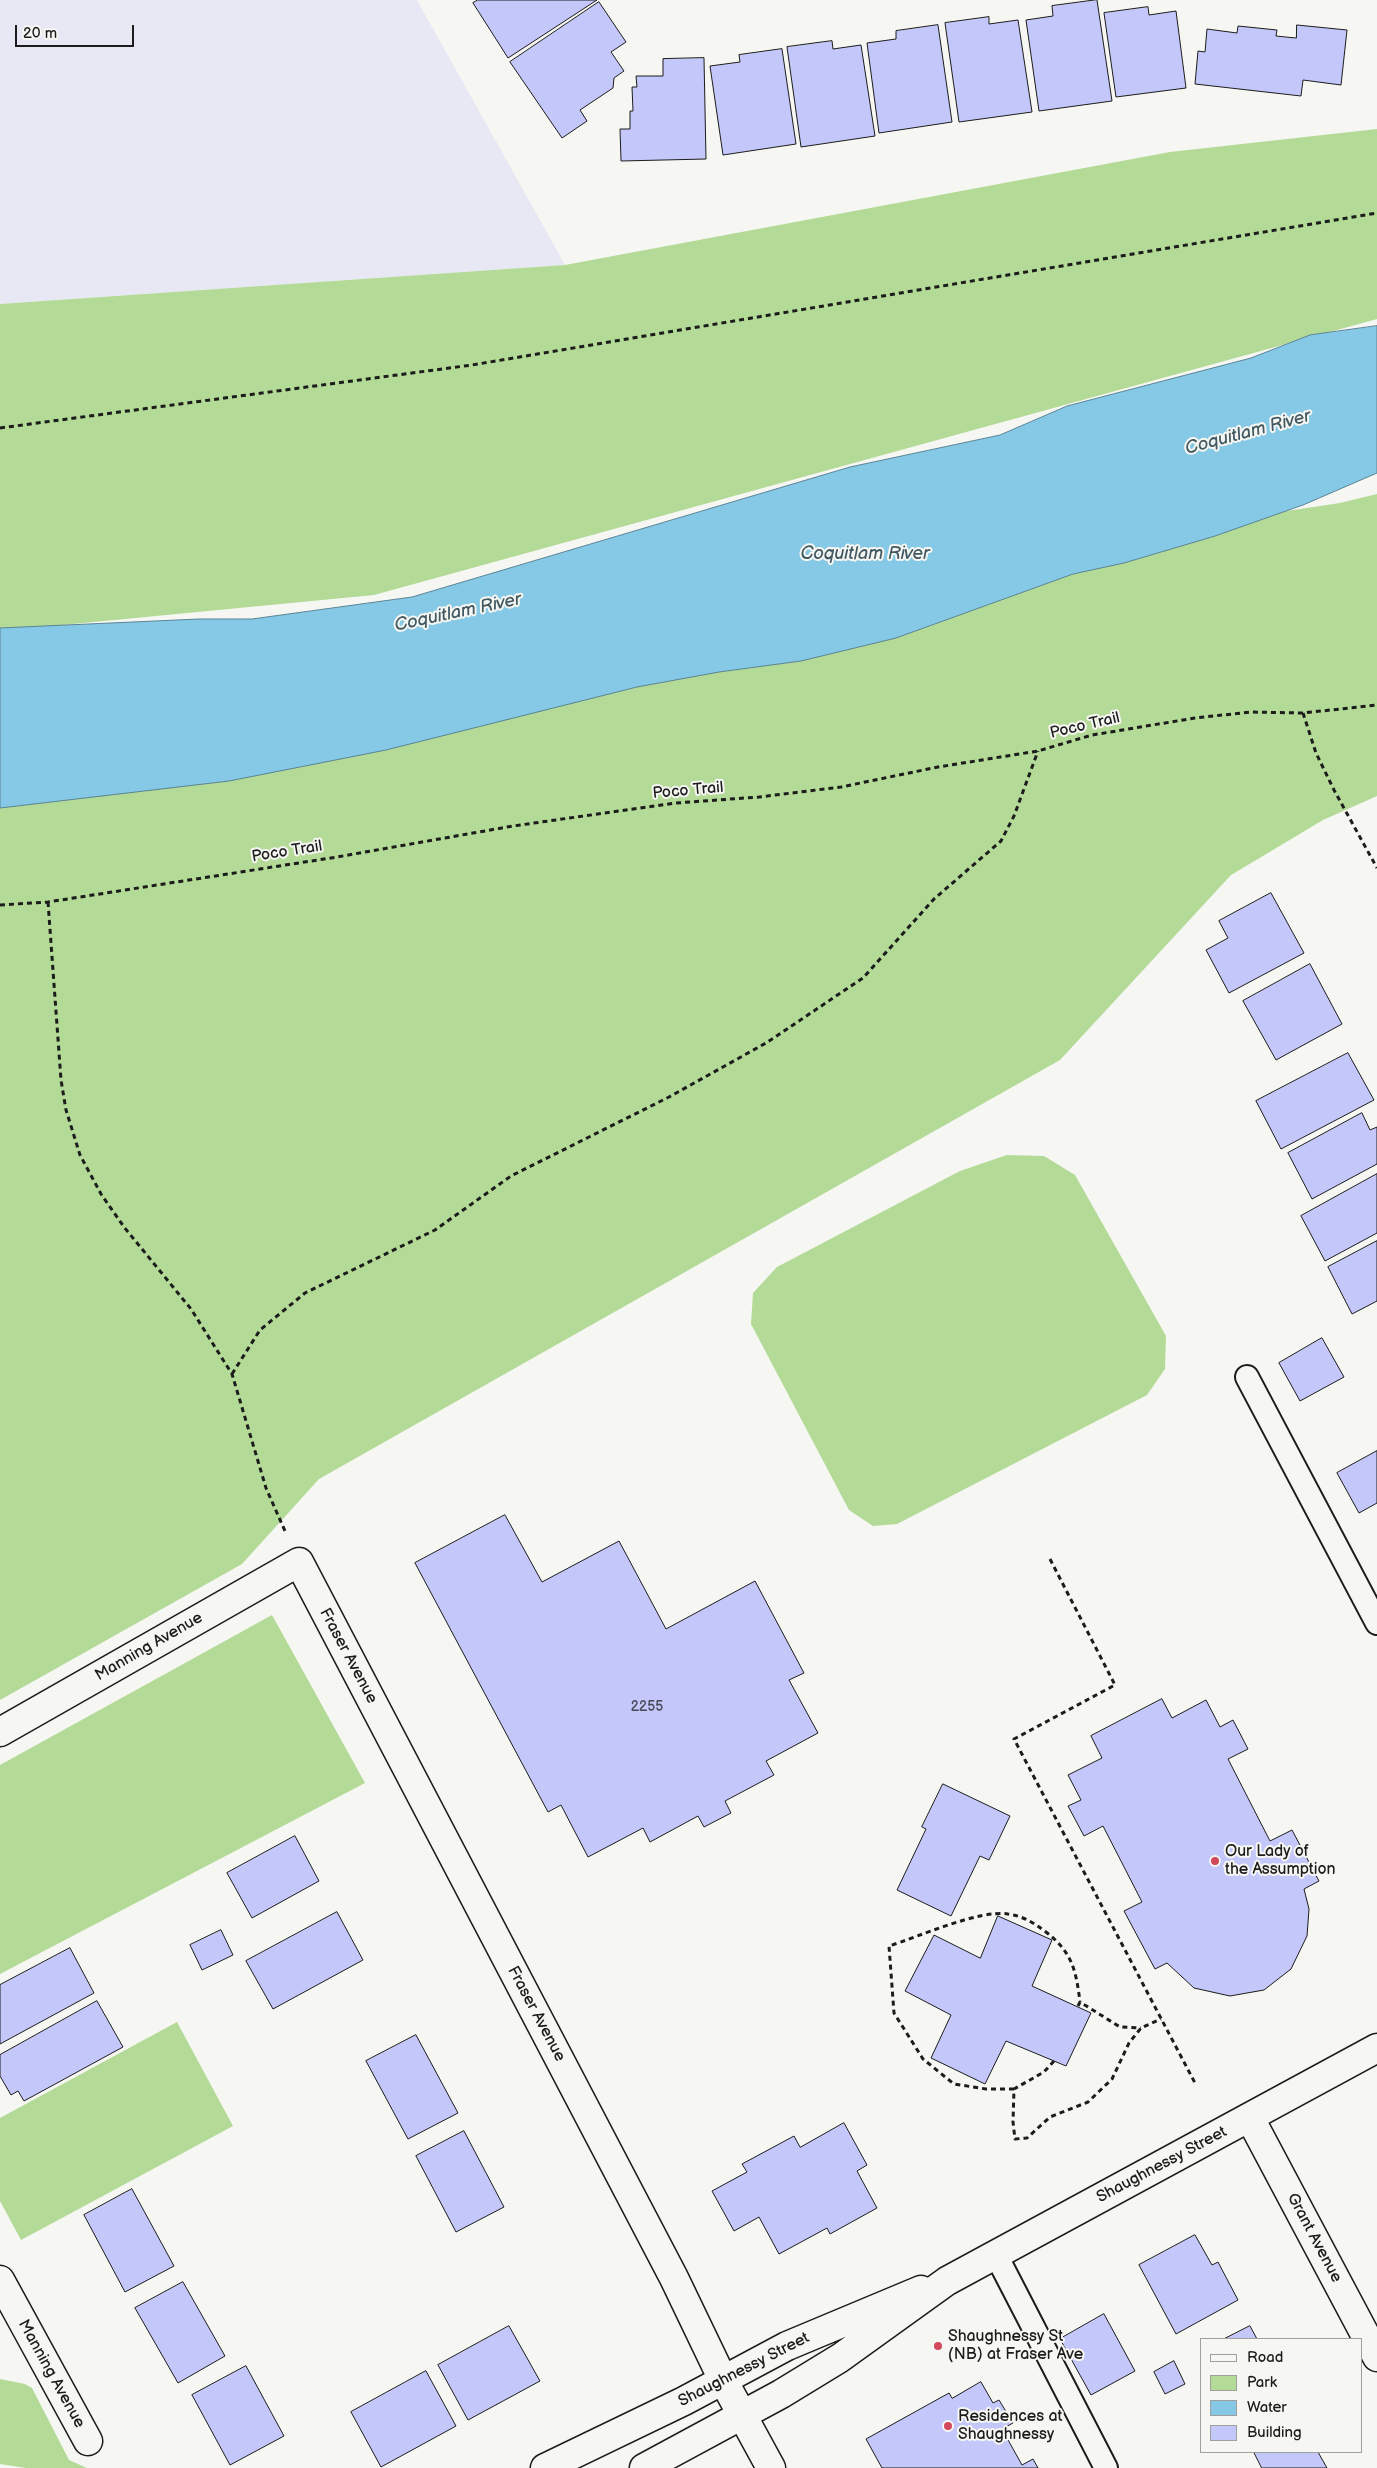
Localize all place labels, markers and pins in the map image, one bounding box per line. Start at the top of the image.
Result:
place label: Our Lady of the Assumption [1225,1842,1336,1880]
marker: Our Lady of the Assumption [1209,1855,1221,1867]
place label: Shaughnessy St (NB) at Fraser Ave [948,2327,1083,2365]
marker: Shaughnessy St (NB) at Fraser Ave [932,2340,944,2352]
place label: Residences at Shaughnessy [958,2407,1062,2445]
marker: Residences at Shaughnessy [942,2420,954,2432]

